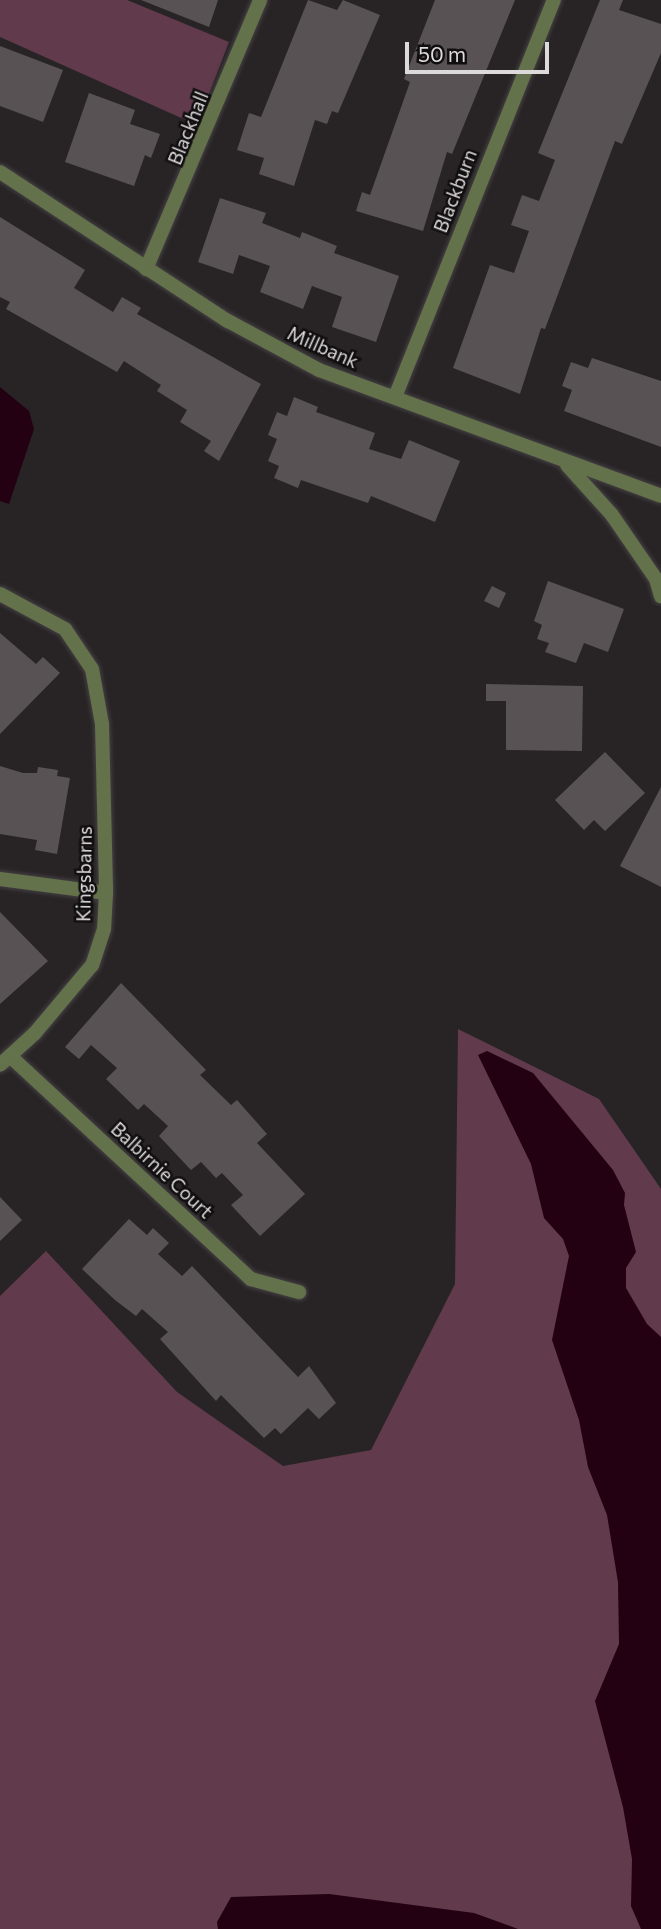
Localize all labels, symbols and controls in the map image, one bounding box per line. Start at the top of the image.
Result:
scale bar [409,28,552,72]
text: 50 m [418,41,466,66]
street label: Blackhall [163,88,213,168]
street label: Blackburn [429,146,481,236]
street label: Millbank [284,321,362,373]
street label: Kingsbarns [72,826,96,922]
street label: Balbirnie Court [106,1117,218,1223]

